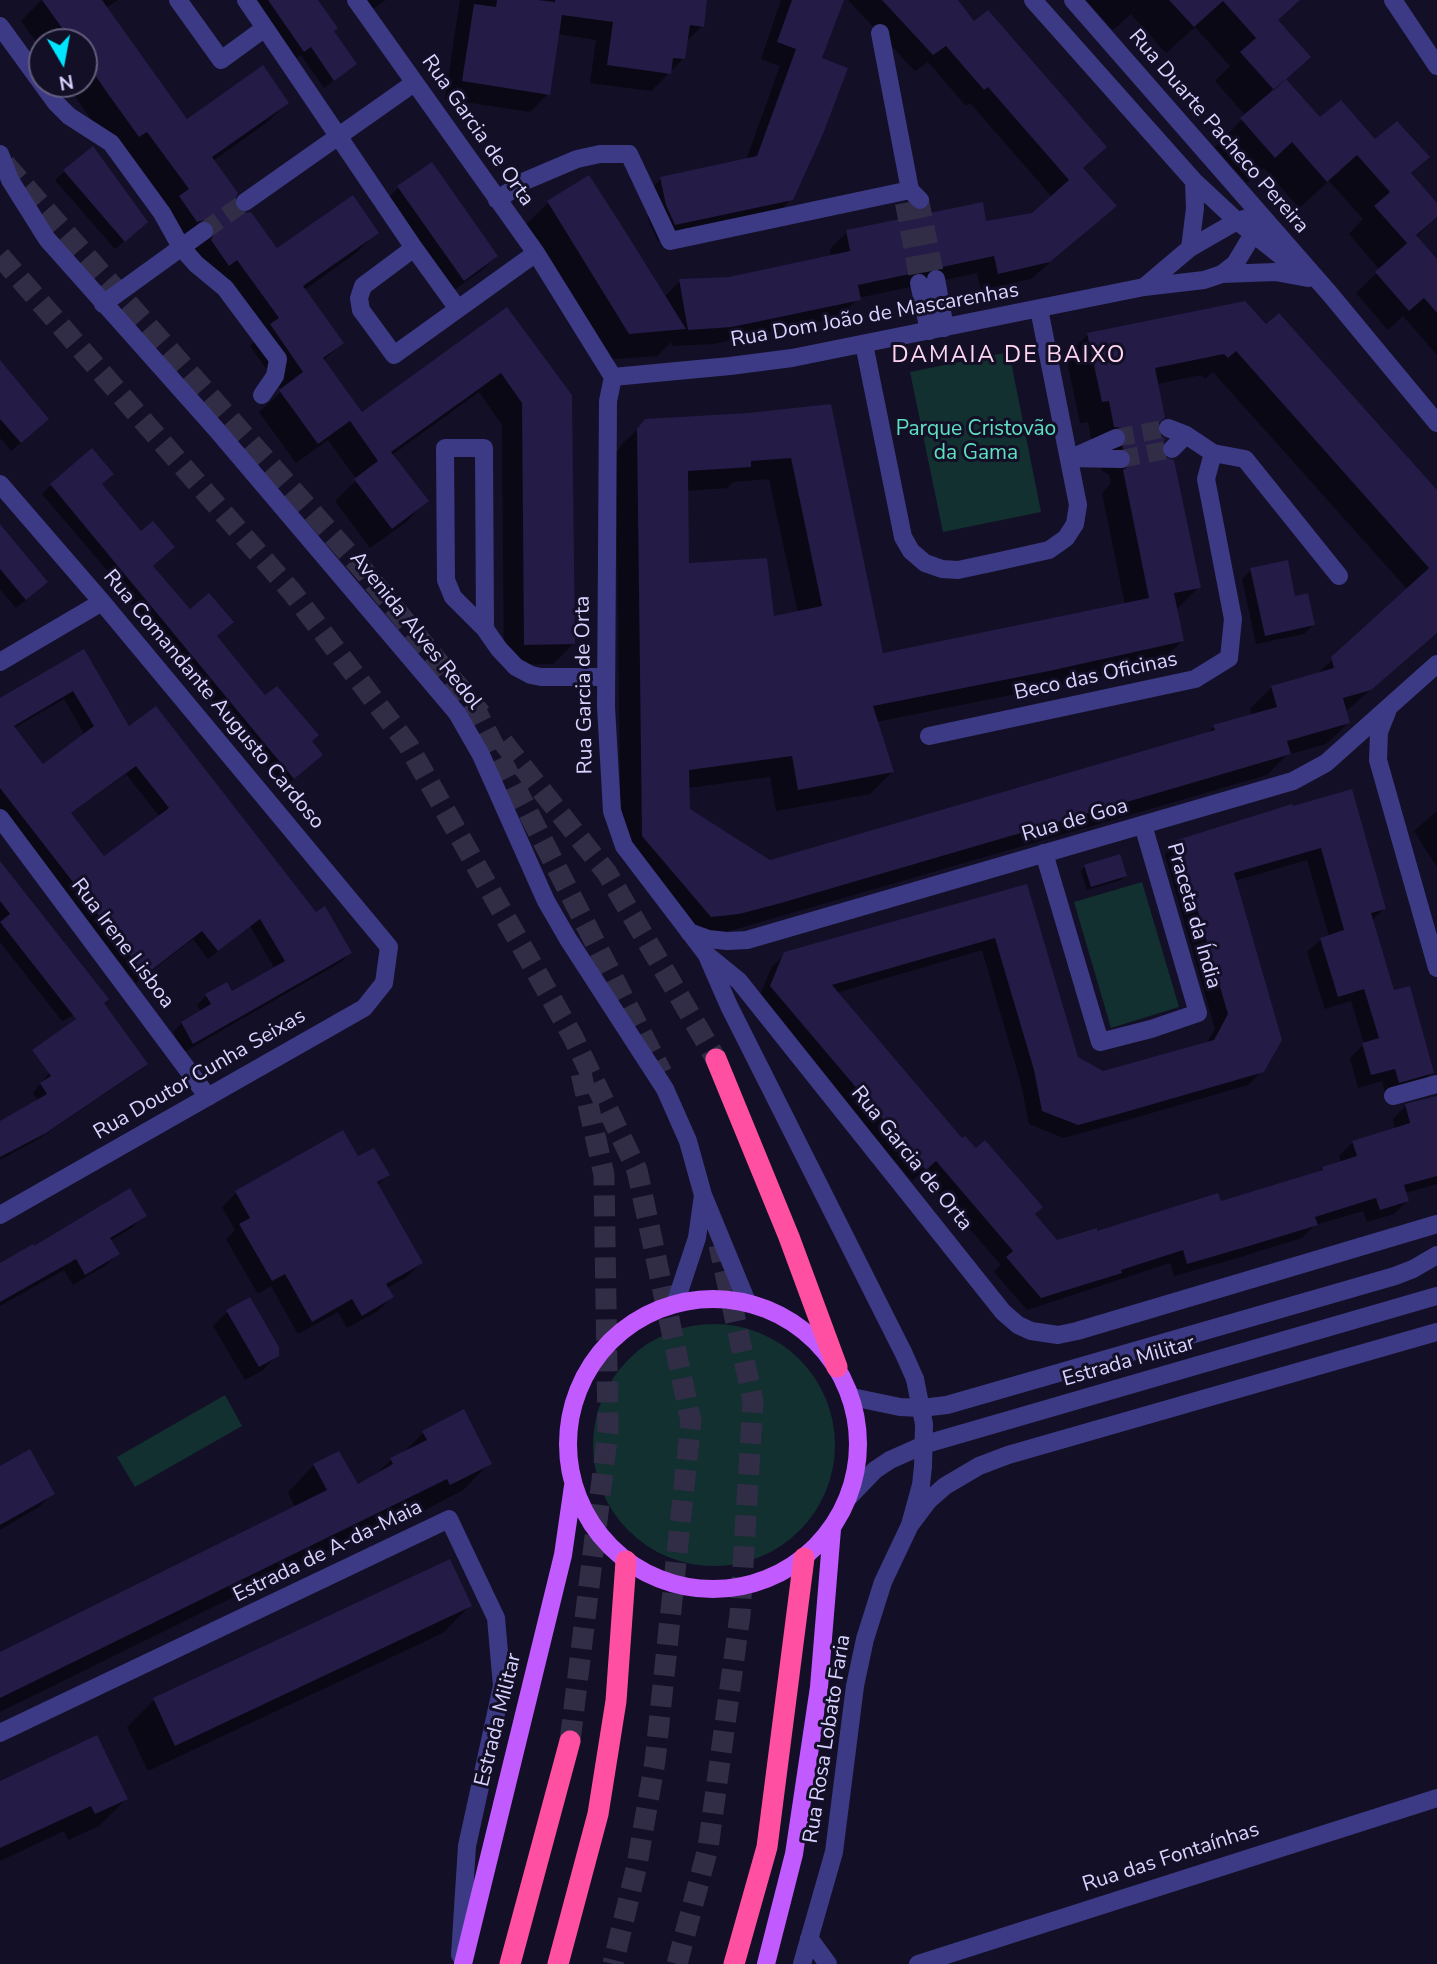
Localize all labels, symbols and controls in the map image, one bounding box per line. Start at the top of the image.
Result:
street label: Rua Duarte Pacheco Pereira [1123,25,1313,239]
north arrow [28,28,98,98]
street label: Rua Garcia de Orta [415,51,539,211]
text: N [57,68,76,96]
street label: Rua Dom João de Mascarenhas [729,278,1021,354]
district label: DAMAIA DE BAIXO [893,342,1125,370]
park label: Parque Cristovão da Gama [896,417,1056,467]
street label: Avenida Alves Redol [344,547,486,715]
street label: Rua Comandante Augusto Cardoso [97,565,329,835]
street label: Rua Garcia de Orta [571,595,599,775]
street label: Beco das Oficinas [1012,647,1180,707]
street label: Rua de Goa [1019,794,1131,848]
street label: Praceta da Índia [1160,840,1226,992]
street label: Rua Irene Lisboa [65,874,179,1014]
street label: Rua Doutor Cunha Seixas [90,1004,310,1146]
street label: Rua Garcia de Orta [845,1082,977,1236]
street label: Estrada Militar [1060,1331,1198,1393]
street label: Estrada de A-da-Maia [229,1495,427,1609]
street label: Rua Rosa Lobato Faria [799,1633,857,1845]
street label: Estrada Militar [470,1651,528,1789]
street label: Rua das Fontaínhas [1079,1818,1263,1898]

